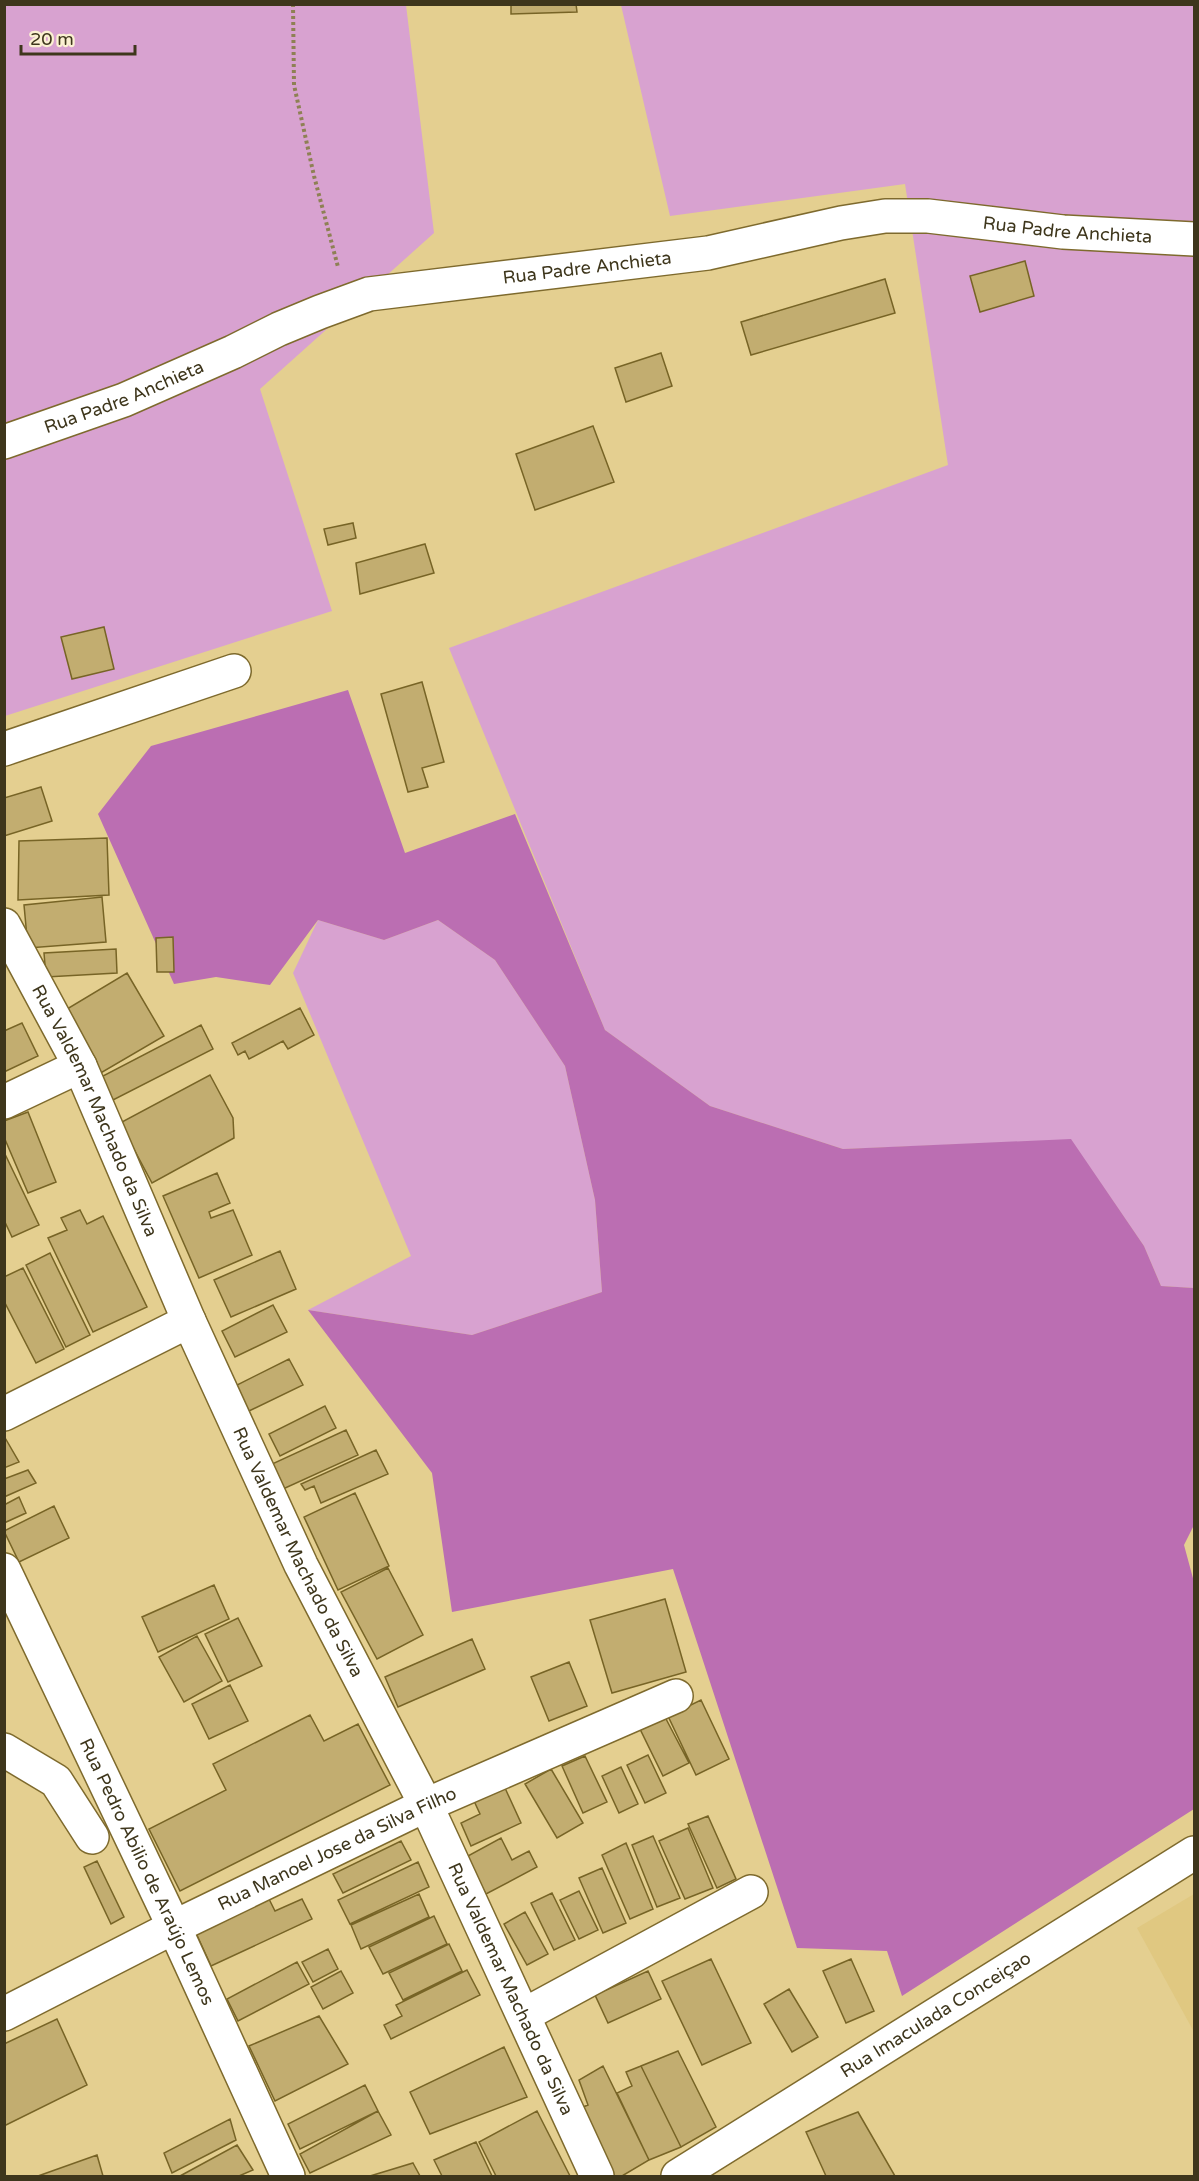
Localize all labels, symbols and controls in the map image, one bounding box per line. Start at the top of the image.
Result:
scale bar [21,18,135,56]
text: 20 m [30,28,74,50]
street label: Rua Padre Anchieta [982,212,1153,248]
street label: Rua Padre Anchieta [502,246,673,289]
street label: Rua Padre Anchieta [41,355,207,438]
street label: Rua Valdemar Machado da Silva [27,981,163,1240]
street label: Rua Valdemar Machado da Silva [228,1423,368,1681]
street label: Rua Pedro Abilio de Araújo Lemos [75,1735,219,2009]
street label: Rua Manoel Jose da Silva Filho [214,1782,460,1915]
street label: Rua Valdemar Machado da Silva [443,1859,578,2118]
street label: Rua Imaculada Conceiçao [836,1947,1035,2083]

